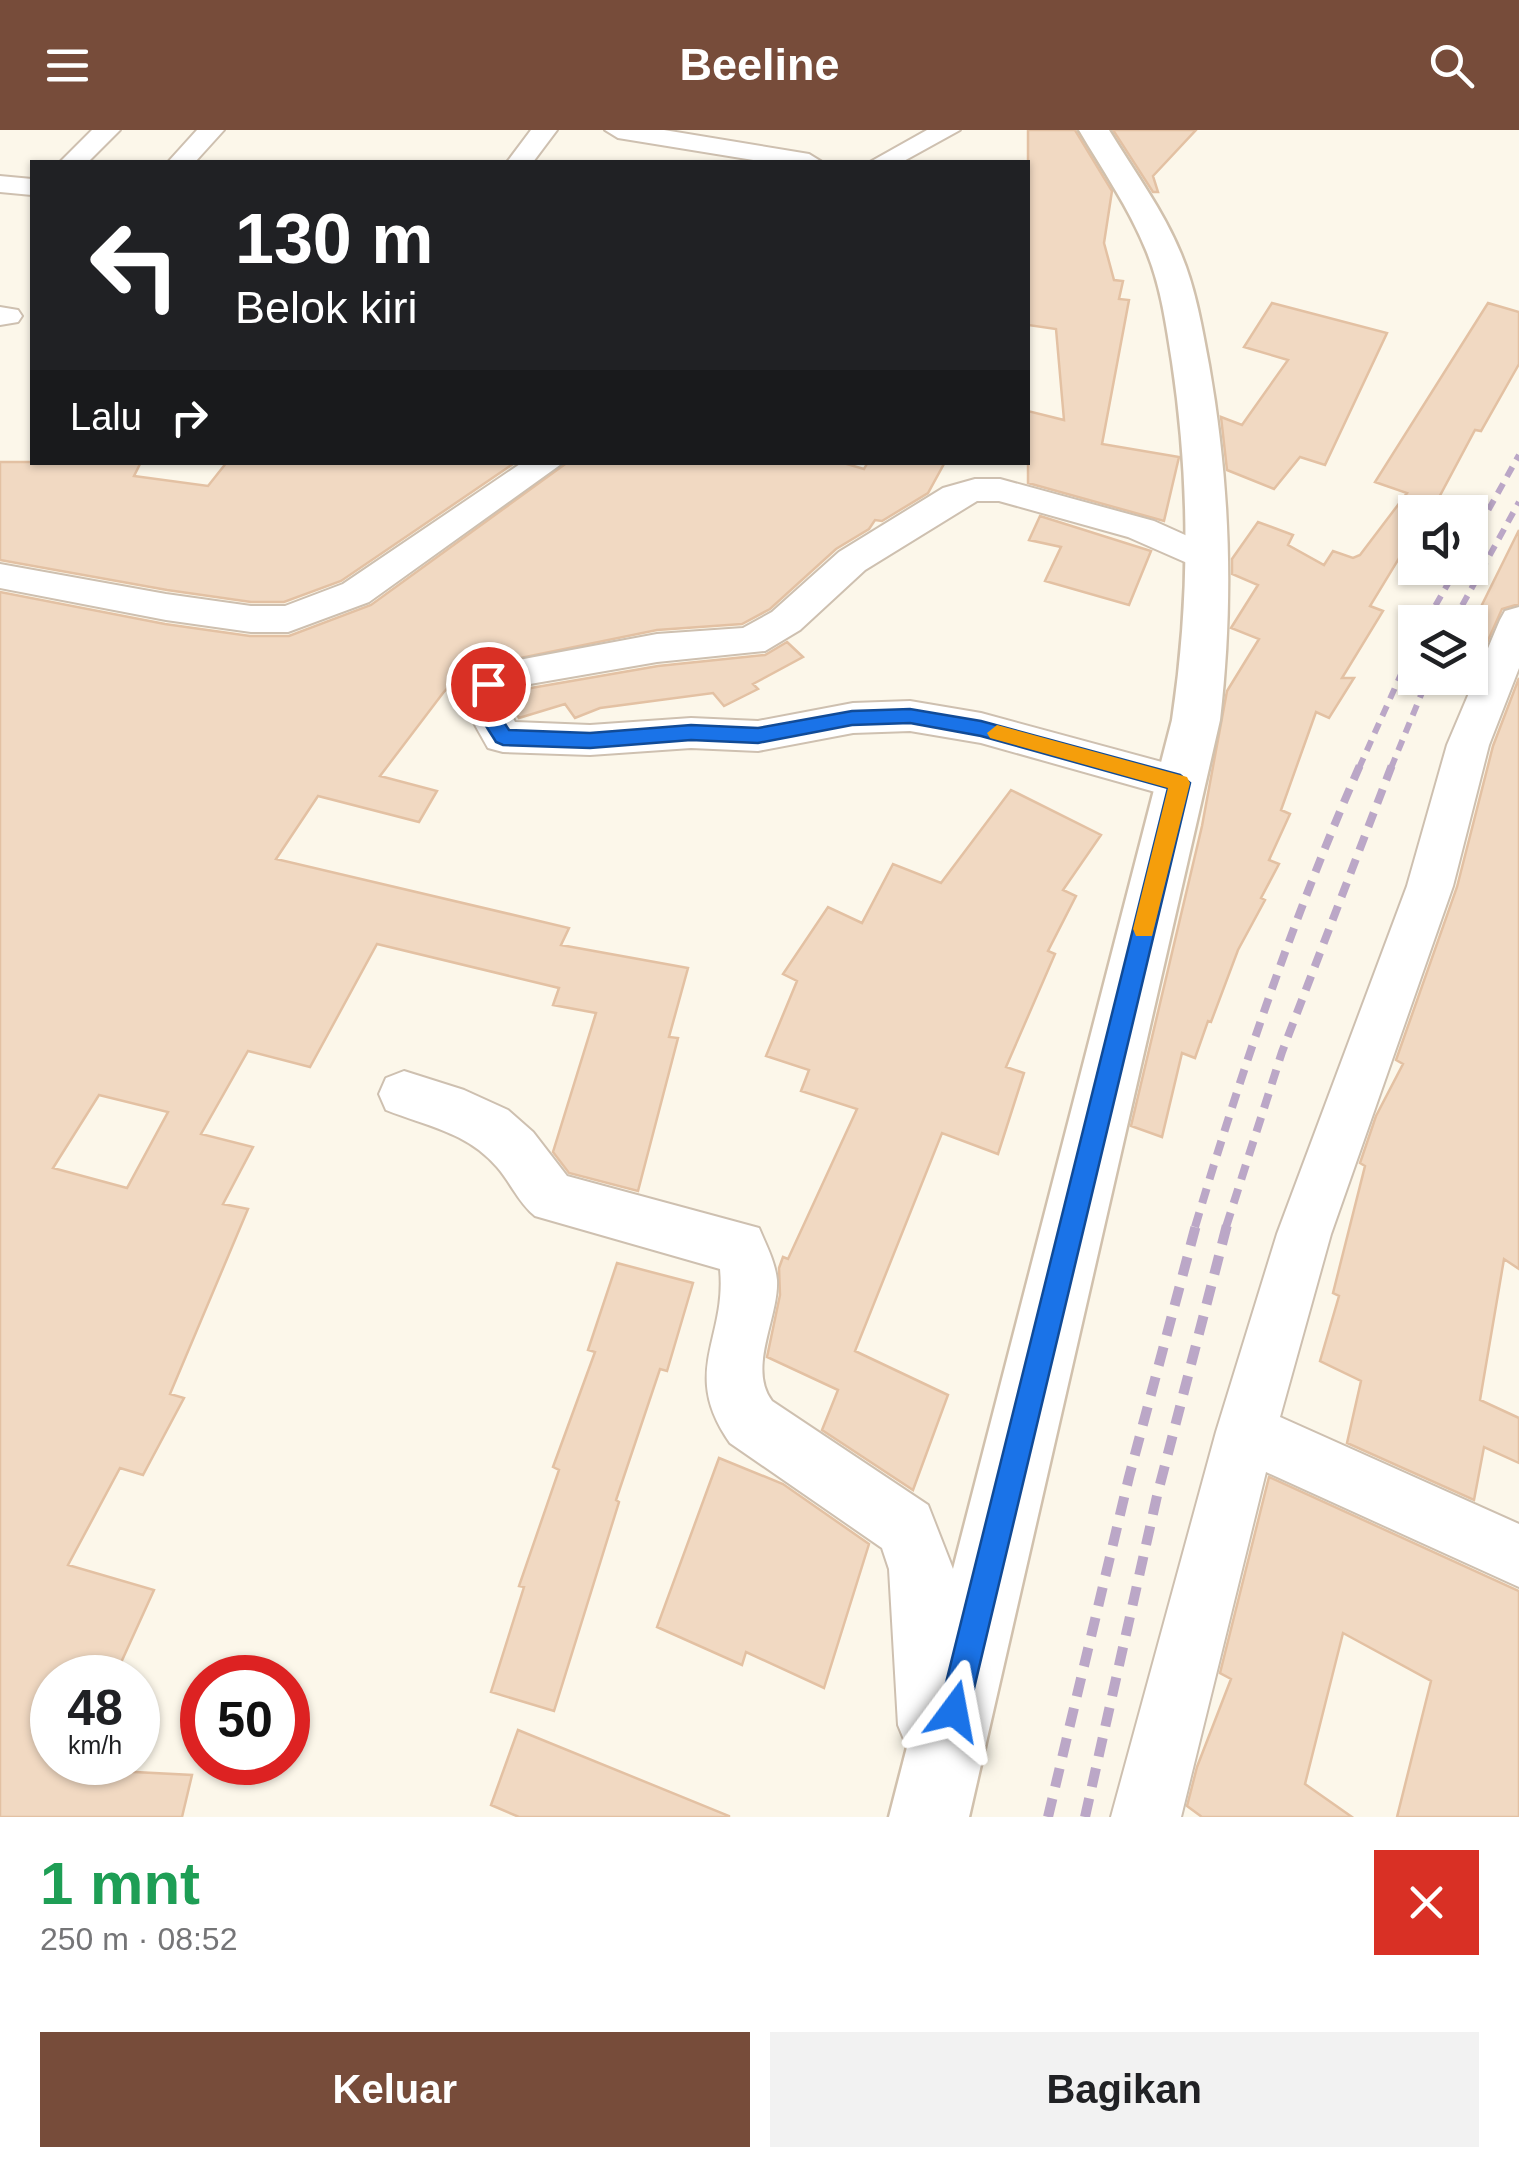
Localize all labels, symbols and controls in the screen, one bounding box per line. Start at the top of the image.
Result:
icon: menu [40,38,95,93]
icon: search [1424,38,1479,93]
text: Beeline [679,39,840,90]
icon: left [70,200,200,330]
text: 130 m [235,200,433,278]
text: Belok kiri [235,282,418,333]
icon: right [162,390,217,445]
text: Lalu [70,396,142,438]
map controls [1398,495,1488,695]
button: sound [1398,495,1488,585]
button: layers [1398,605,1488,695]
pin [446,642,531,727]
icon: arrive [461,657,516,712]
speed limit sign: 50 [180,1655,310,1785]
position arrow [902,1659,1006,1763]
text: 48 [67,1680,123,1736]
text: km/h [68,1731,122,1759]
text: 1 mnt [40,1850,200,1917]
button: close [1374,1850,1479,1955]
text: 250 m · 08:52 [40,1921,237,1957]
button: Keluar [40,2032,750,2147]
button: Bagikan [770,2032,1479,2147]

